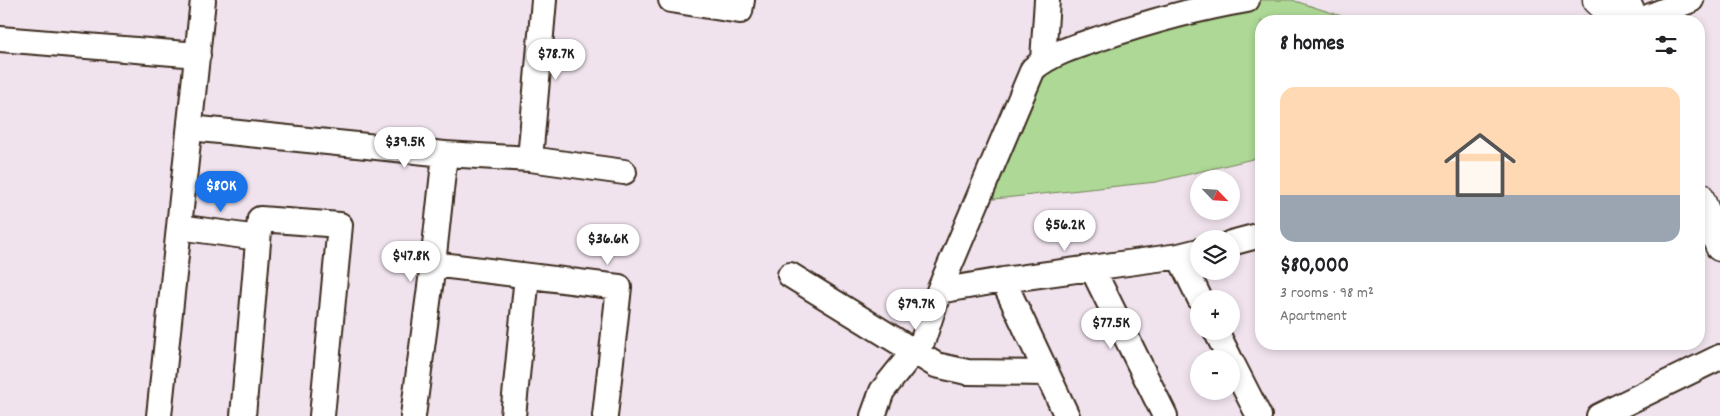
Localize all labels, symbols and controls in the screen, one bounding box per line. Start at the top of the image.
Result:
text: 8 homes [1280,30,1345,60]
icon: filters [1652,31,1680,59]
pin: $78.7K [515,38,597,81]
text: $78.7K [538,43,574,66]
icon: home [1435,120,1525,210]
pin: $39.5K [364,126,446,169]
text: $39.5K [385,131,425,154]
pin: $80K [191,170,251,213]
north arrow [1190,170,1240,220]
map controls [1190,170,1240,400]
text: $80K [206,175,236,198]
pin: $56.2K [1024,210,1106,252]
text: $56.2K [1045,214,1085,237]
pin: $36.6K [567,224,649,266]
text: $36.6K [588,228,628,251]
button: layers [1190,230,1240,280]
pin: $47.8K [370,240,452,283]
text: $47.8K [392,245,430,268]
text: $80,000 [1280,252,1349,282]
text: 3 rooms · 98 m² [1280,282,1374,305]
pin: $79.7K [875,288,957,331]
button: + [1190,290,1240,340]
text: $79.7K [897,293,935,316]
text: Apartment [1280,305,1347,328]
pin: $77.5K [1070,308,1152,350]
text: $77.5K [1092,312,1130,335]
button: − [1190,350,1240,400]

